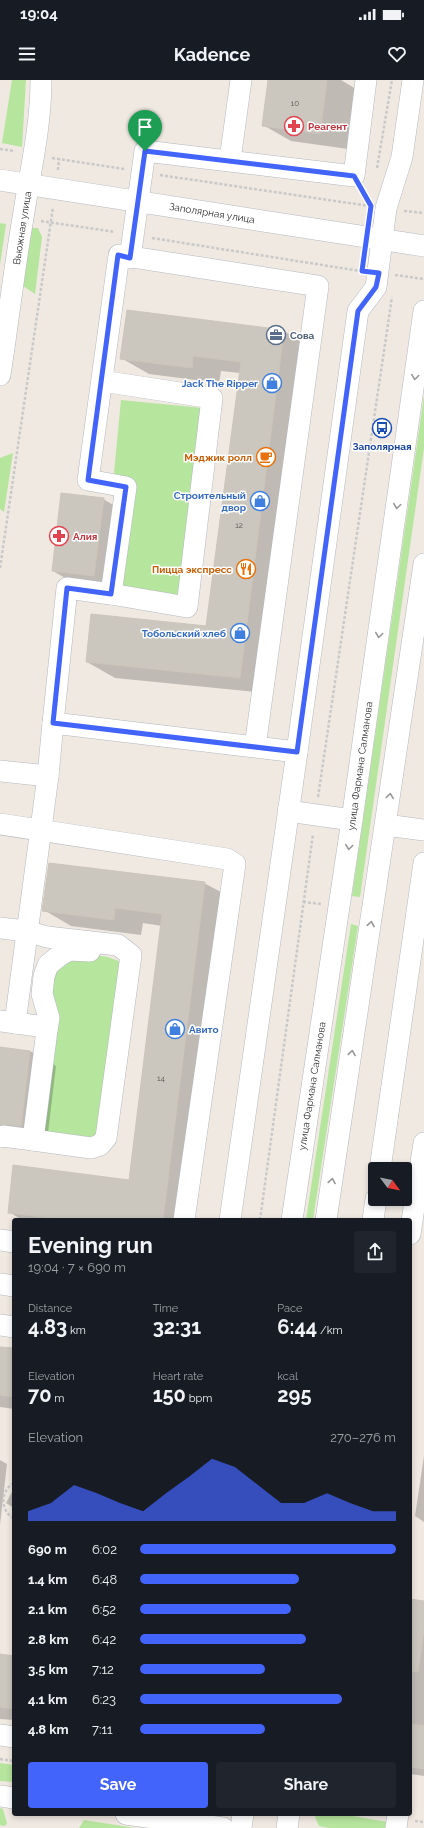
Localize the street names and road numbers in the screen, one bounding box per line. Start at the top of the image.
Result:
street label: Вьюжная улица [11,190,33,266]
street label: Заполярная улица [168,201,256,225]
street label: улица Фармана Салманова [346,701,374,831]
street label: улица Фармана Салманова [296,1021,328,1151]

